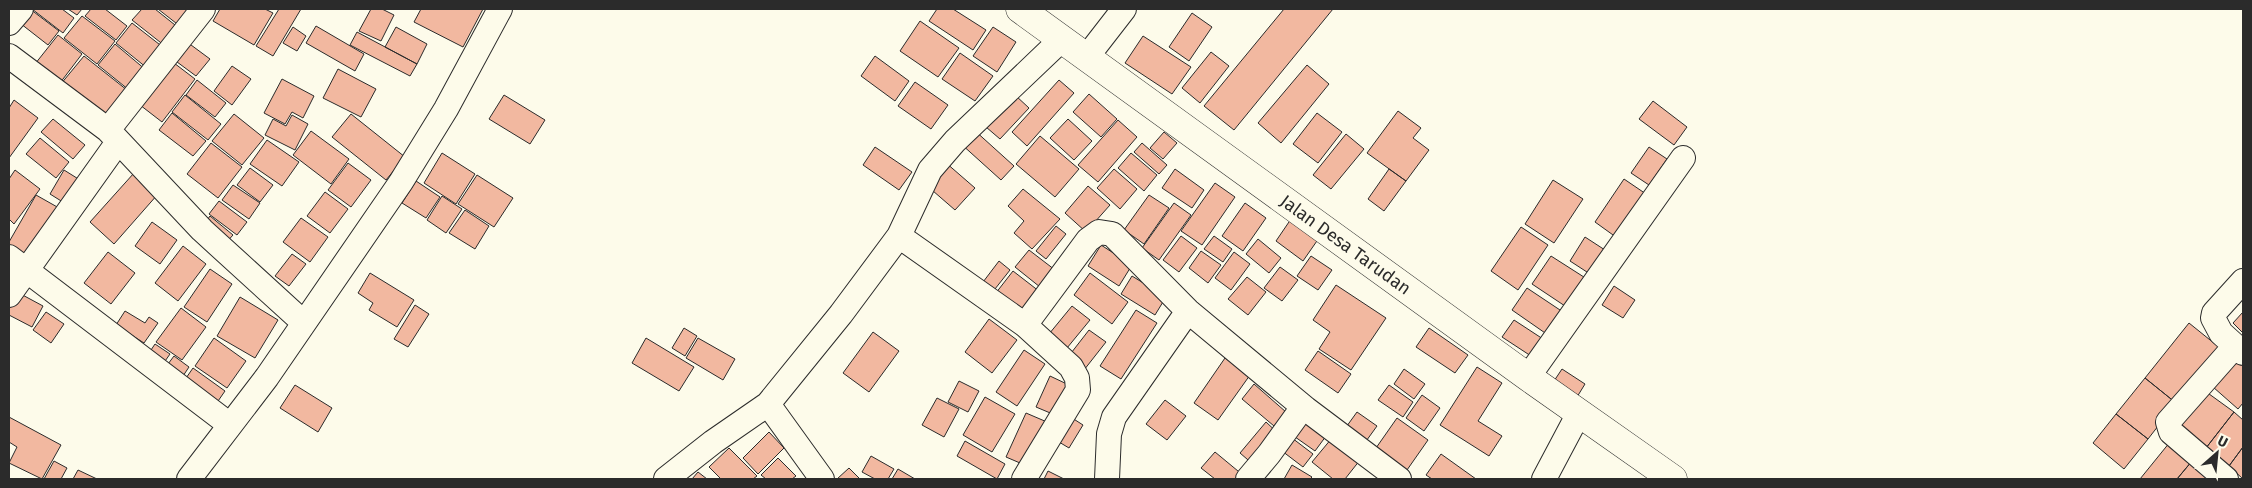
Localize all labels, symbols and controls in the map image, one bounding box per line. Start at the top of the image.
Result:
street label: Jalan Desa Tarudan [1276,190,1415,300]
north arrow [2192,428,2242,478]
text: U [2215,432,2231,452]

